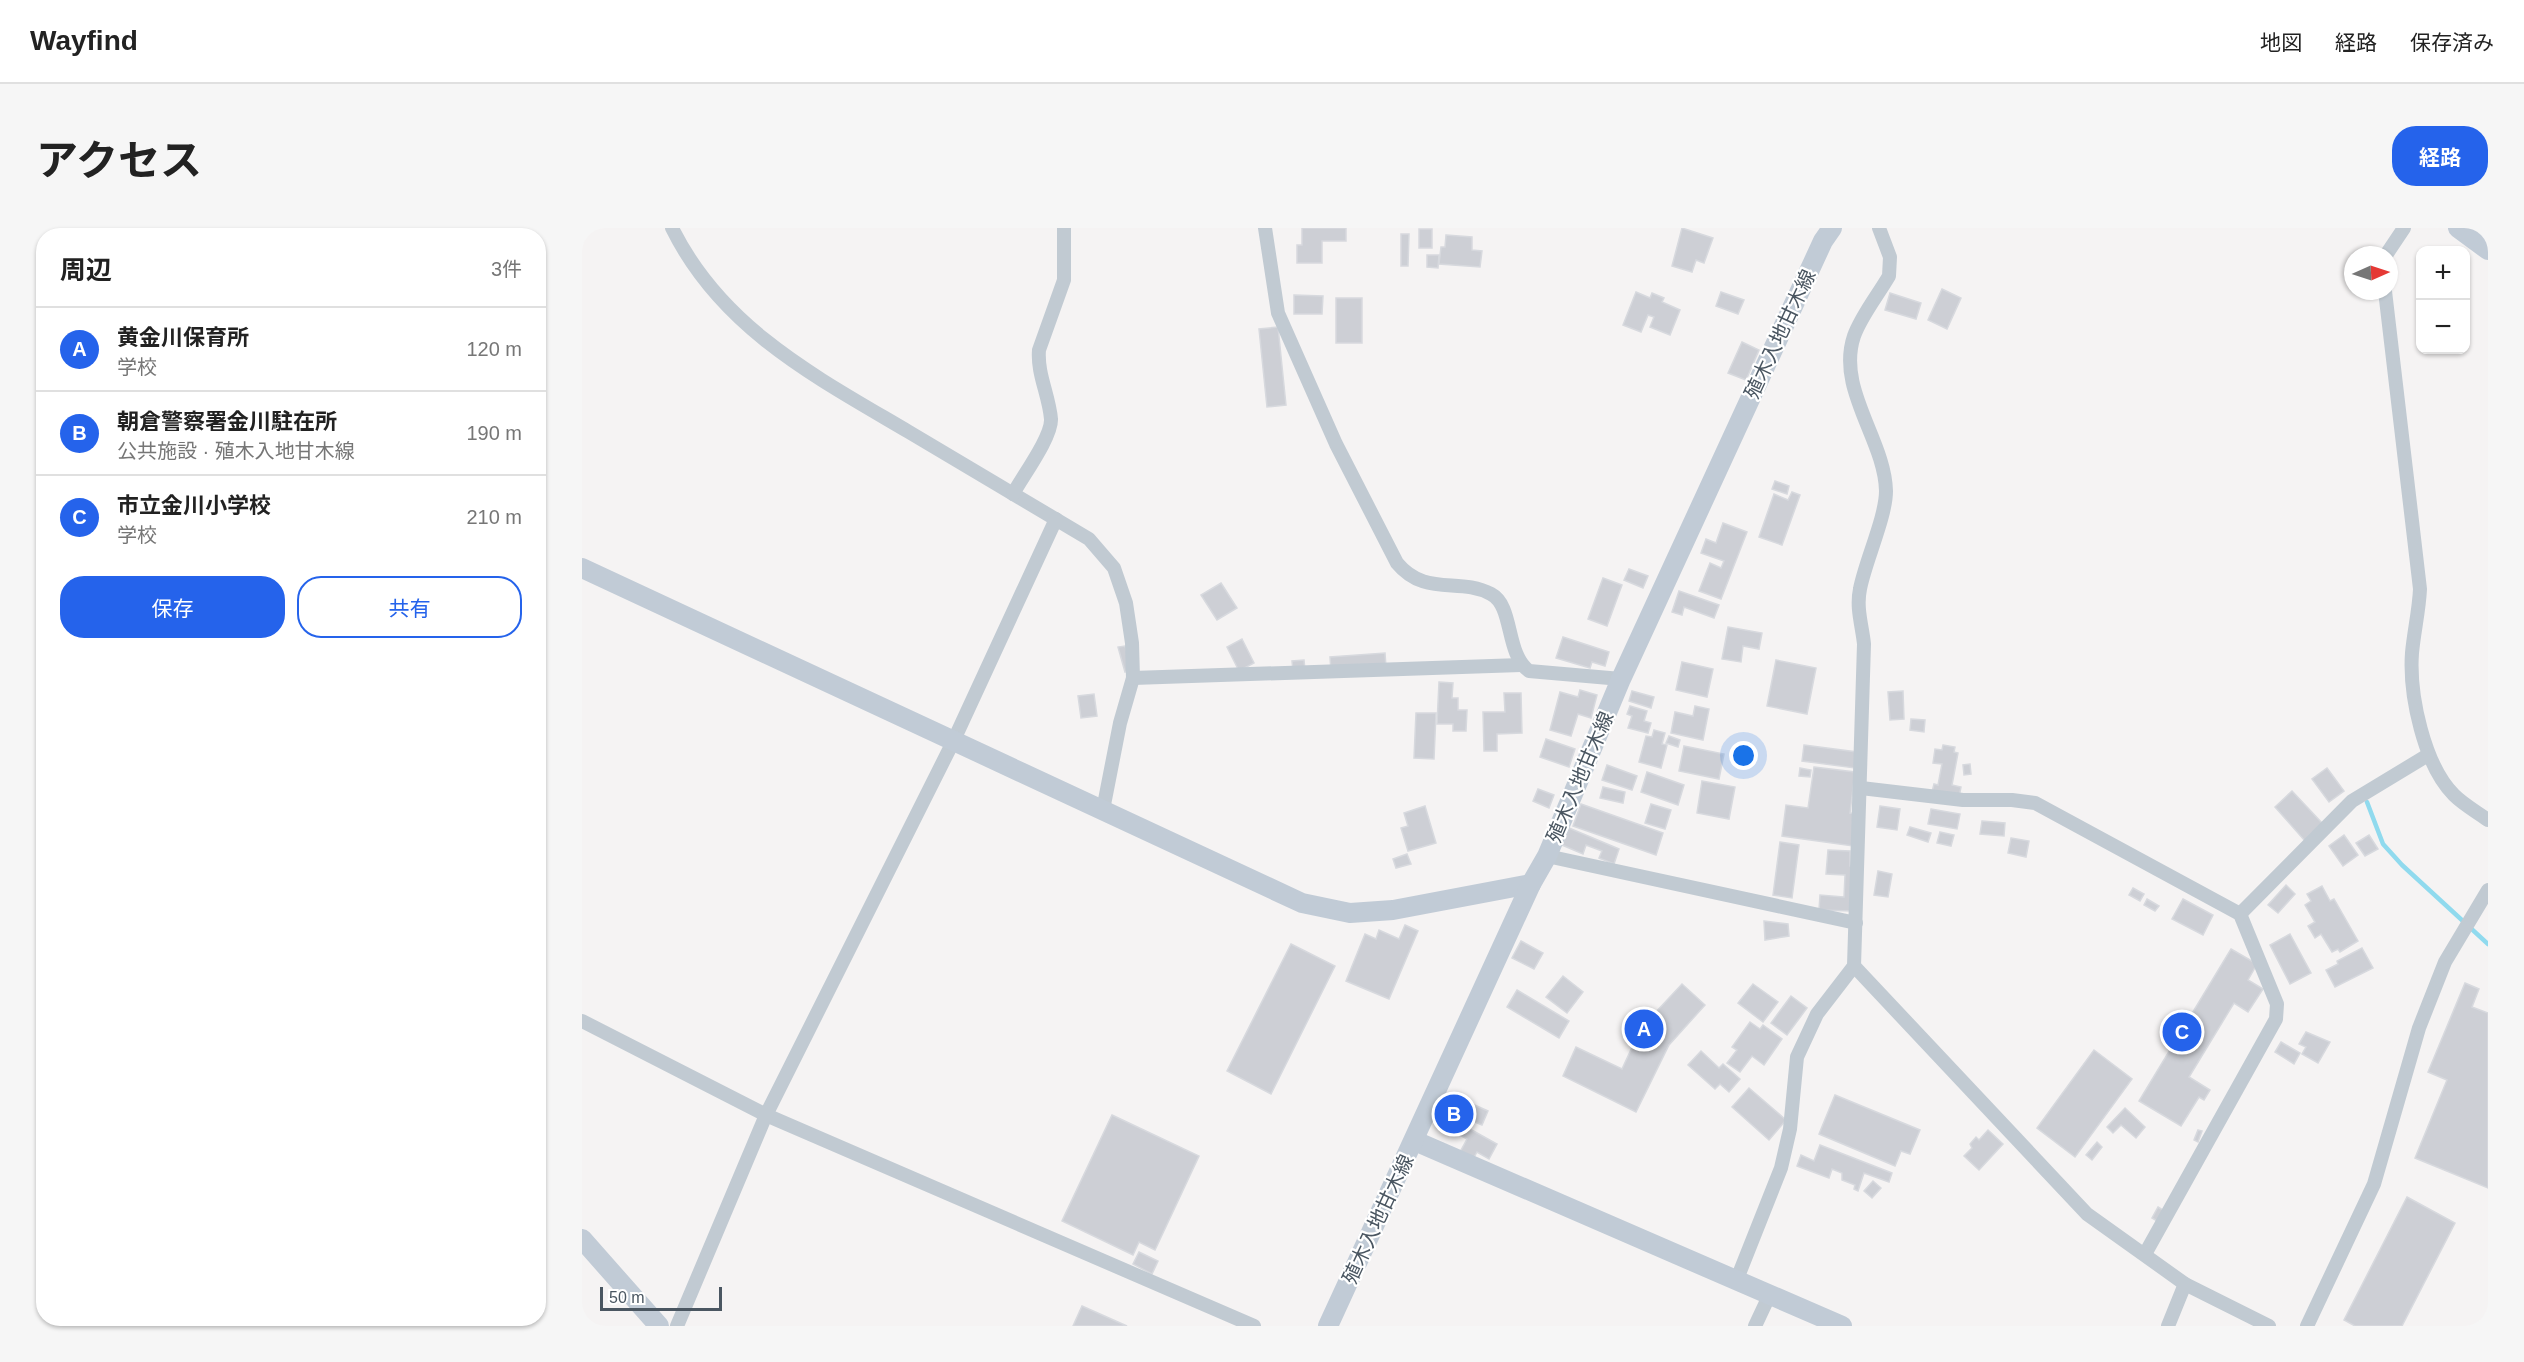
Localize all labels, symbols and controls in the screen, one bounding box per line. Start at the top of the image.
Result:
text: Wayfind [30,25,138,56]
text: 地図 [2260,31,2302,54]
text: 経路 [2335,31,2377,54]
text: 保存済み [2410,31,2494,54]
button: 経路 [2392,126,2488,186]
text: アクセス [36,137,202,184]
north arrow [2344,246,2398,300]
map controls [2416,246,2470,354]
button: + [2416,246,2470,300]
text: 周辺 [60,255,112,285]
text: 3件 [491,258,522,280]
street label: 殖木入地甘木線 [1740,266,1820,402]
button: − [2416,300,2470,354]
text: 黄金川保育所 [117,325,249,350]
text: A [72,338,87,360]
text: 120 m [466,338,522,360]
text: 学校 [117,356,157,378]
text: 朝倉警察署金川駐在所 [117,409,337,434]
text: B [72,422,87,444]
text: 190 m [466,422,522,444]
text: 公共施設 · 殖木入地甘木線 [117,440,355,462]
text: 市立金川小学校 [117,493,271,518]
text: C [72,506,87,528]
text: 210 m [466,506,522,528]
text: 学校 [117,524,157,546]
button: 保存 [60,576,285,638]
button: 共有 [297,576,522,638]
street label: 殖木入地甘木線 [1543,708,1617,846]
your location [1729,741,1758,770]
pin: A [1624,1006,1664,1052]
pin: C [2162,1010,2202,1054]
pin: B [1434,1092,1474,1136]
street label: 殖木入地甘木線 [1338,1151,1418,1287]
scale bar [600,1284,722,1312]
text: 50 m [609,1289,645,1306]

